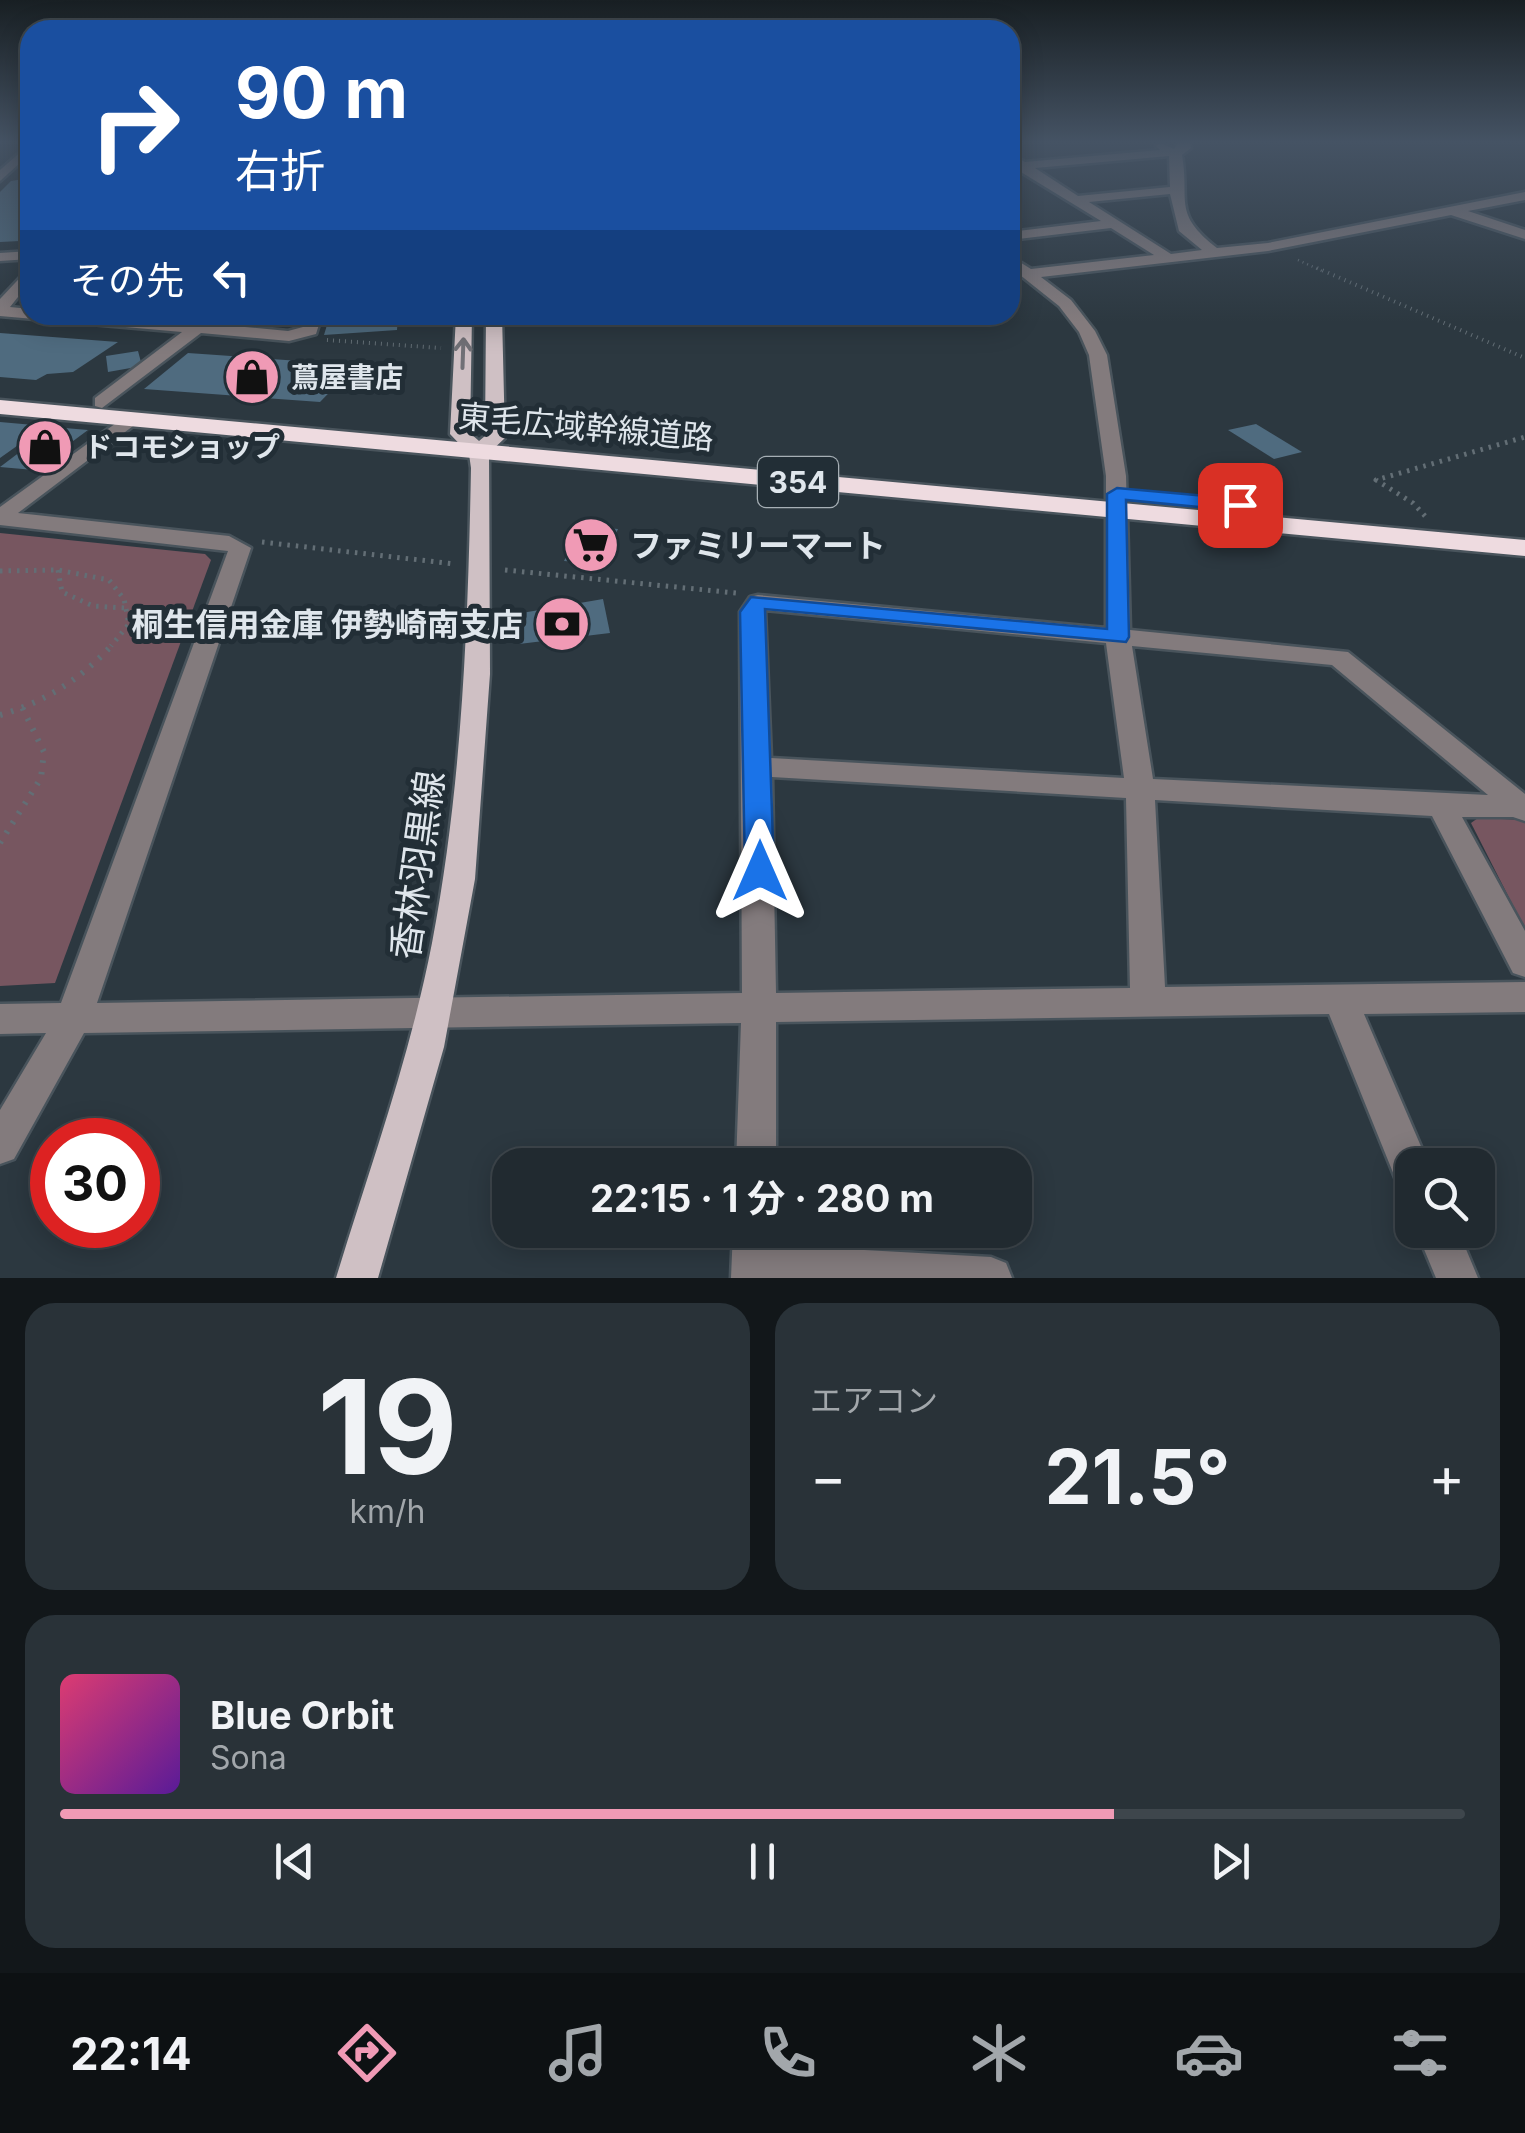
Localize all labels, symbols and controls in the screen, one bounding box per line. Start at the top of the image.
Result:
text: 90 m [235,50,408,135]
icon: right [70,60,200,190]
text: 右折 [235,143,325,198]
icon: left [204,250,259,305]
text: その先 [70,257,184,303]
one-way arrow [453,337,472,369]
shop icon: 蔦屋書店 [222,347,282,407]
place label: 蔦屋書店 [291,360,403,394]
street label: 東毛広域幹線道路 [457,396,715,458]
shop icon: ドコモショップ [15,417,75,477]
place label: ドコモショップ [84,430,280,464]
road number: 354 [758,457,838,507]
pin [1198,463,1283,548]
icon: arrive [1213,478,1268,533]
supermarket icon: ファミリーマート [561,515,621,575]
place label: ファミリーマート [630,526,886,565]
bank icon: 桐生信用金庫 伊勢崎南支店 [532,594,592,654]
place label: 桐生信用金庫 伊勢崎南支店 [131,605,523,644]
street label: 香林羽黒線 [381,768,453,962]
position arrow [708,819,812,923]
speed limit sign: 30 [30,1118,160,1248]
map controls [1395,1148,1495,1248]
button: search [1395,1148,1495,1248]
text: 22:15 · 1 分 · 280 m [590,1175,934,1221]
text: 19 [317,1348,458,1505]
text: エアコン [810,1381,938,1420]
text: 21.5° [1044,1431,1231,1522]
text: − [810,1444,846,1510]
text: + [1429,1444,1465,1510]
text: km/h [349,1492,426,1531]
text: Blue Orbit [210,1692,394,1738]
text: Sona [210,1738,287,1777]
icon: previous [267,1834,322,1889]
icon: pause [735,1834,790,1889]
icon: next [1203,1834,1258,1889]
icon: directions [332,2018,402,2088]
icon: music [543,2018,613,2088]
icon: phone [753,2018,823,2088]
icon: climate [964,2018,1034,2088]
icon: car [1174,2018,1244,2088]
icon: filters [1385,2018,1455,2088]
text: 22:14 [70,2026,192,2081]

